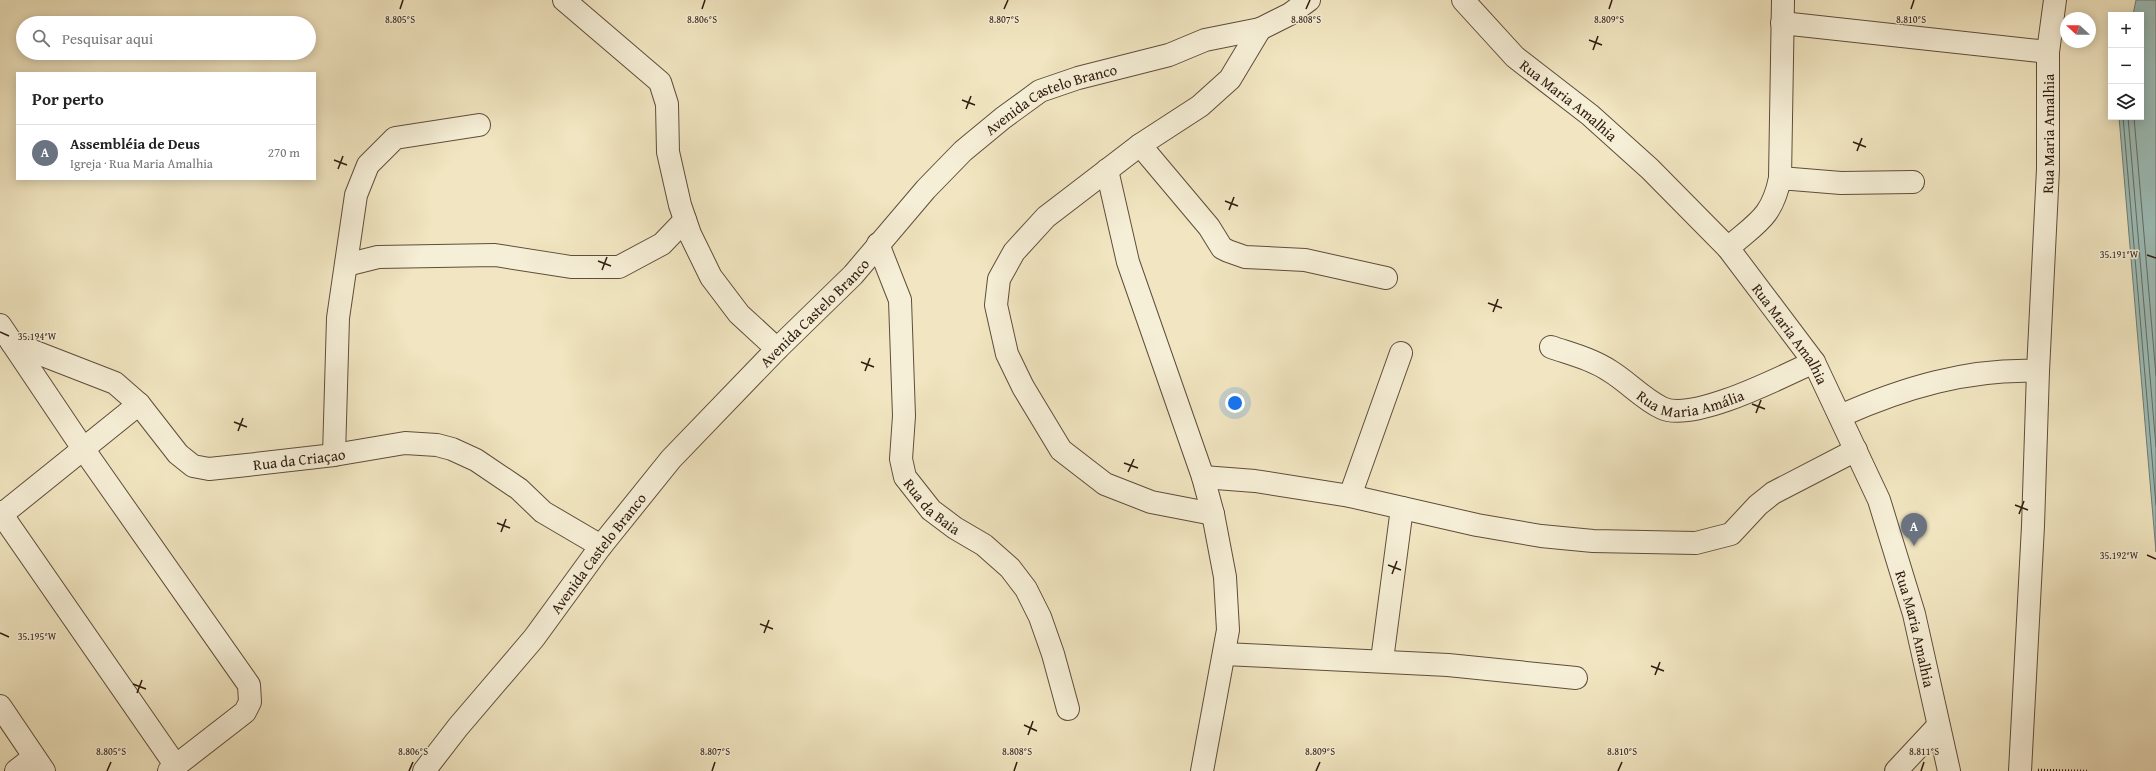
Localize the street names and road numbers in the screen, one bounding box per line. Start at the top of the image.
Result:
street label: Rua Maria Amalhia [1516,54,1622,146]
street label: Avenida Castelo Branco [980,58,1119,139]
street label: Rua Maria Amalhia [2036,74,2059,194]
street label: Avenida Castelo Branco [755,253,874,372]
street label: Rua Maria Amalhia [1748,279,1833,388]
street label: Rua Maria Amália [1636,379,1748,399]
street label: Rua da Criaçao [252,443,347,475]
street label: Rua da Baia [899,474,964,539]
street label: Avenida Castelo Branco [545,488,651,618]
street label: Rua Maria Amalhia [1891,568,1940,689]

